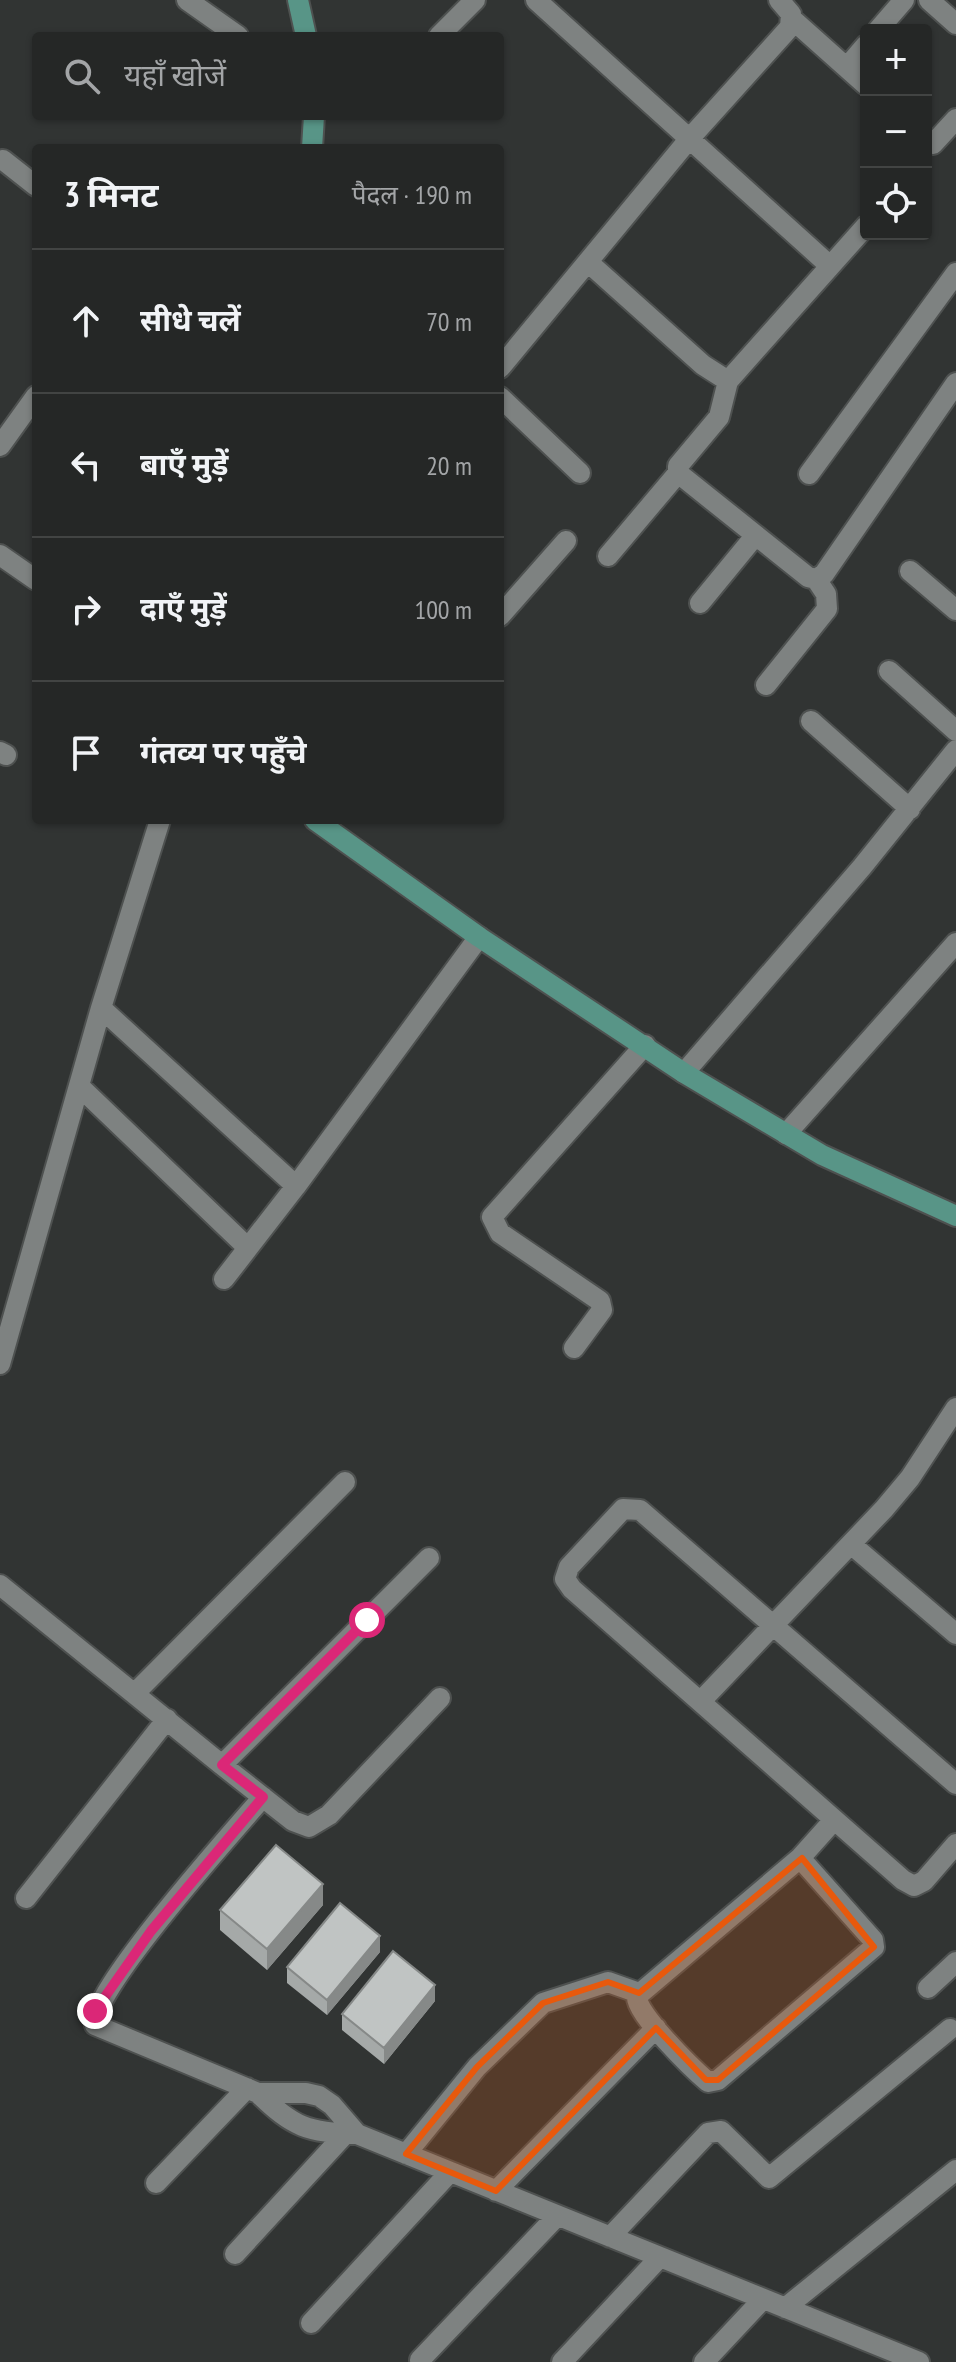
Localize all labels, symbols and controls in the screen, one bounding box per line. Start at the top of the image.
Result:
map controls [860,24,932,240]
button: + [860,24,932,96]
search box [32,32,504,120]
icon: search [60,54,104,98]
text: यहाँ खोजें [124,55,226,94]
button: − [860,96,932,168]
button: locate [860,168,932,240]
text: 3 मिनट [64,172,159,216]
text: पैदल · 190 m [352,178,472,211]
icon: ahead [64,299,108,343]
text: सीधे चलें [140,300,241,339]
text: 70 m [426,305,472,338]
icon: left [64,443,108,487]
text: बाएँ मुड़ें [140,444,228,483]
text: 20 m [426,449,472,482]
icon: right [64,587,108,631]
text: दाएँ मुड़ें [140,588,227,627]
text: 100 m [414,593,472,626]
icon: arrive [64,731,108,775]
text: गंतव्य पर पहुँचे [140,732,307,771]
route start [349,1602,385,1638]
route end [77,1993,113,2029]

